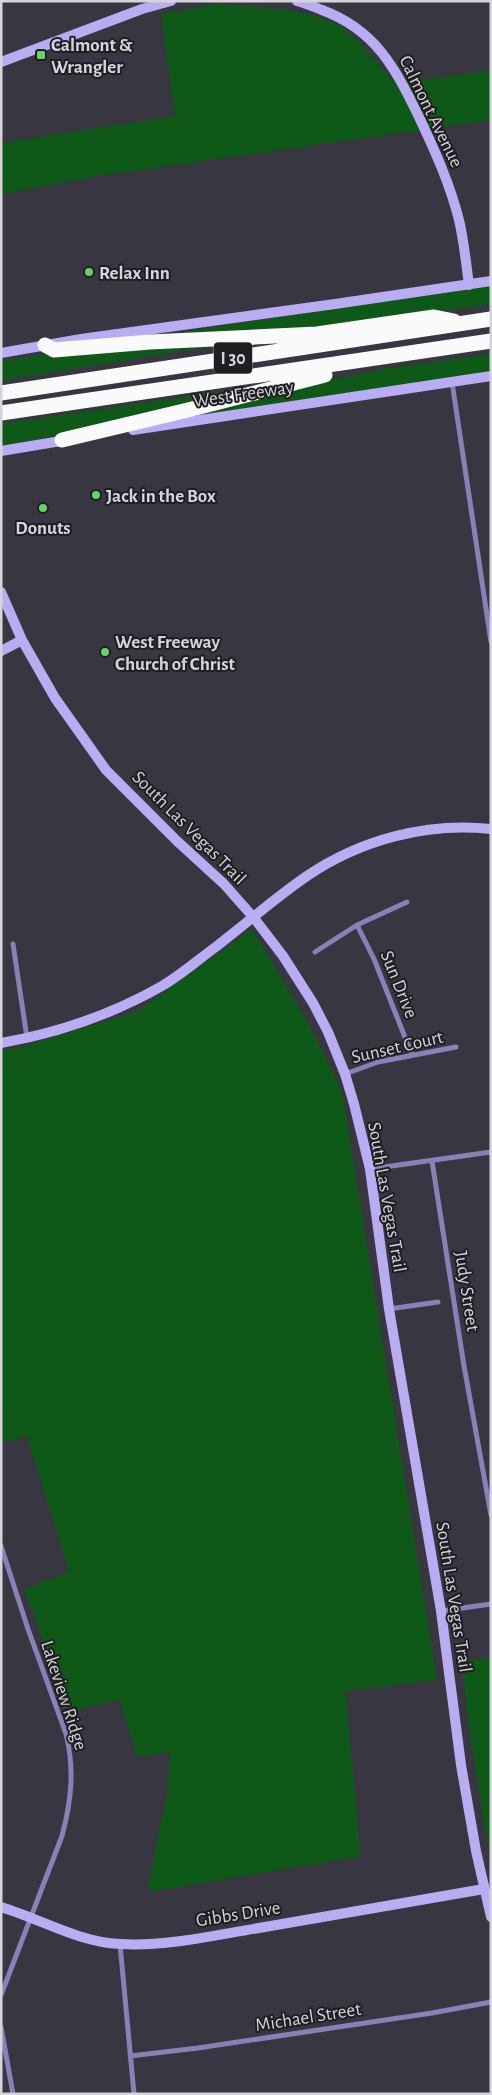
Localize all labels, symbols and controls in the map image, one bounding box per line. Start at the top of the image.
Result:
place label: Calmont & Wrangler [51,36,133,77]
marker: Calmont & Wrangler [35,49,47,61]
street label: Calmont Avenue [395,53,466,171]
place label: Relax Inn [99,264,170,283]
marker: Relax Inn [83,266,95,278]
road number: I 30 [214,342,252,373]
street label: West Freeway [192,378,295,411]
place label: Jack in the Box [106,487,216,506]
marker: Jack in the Box [90,489,102,501]
marker: Donuts [37,502,49,514]
place label: Donuts [15,519,71,538]
place label: West Freeway Church of Christ [115,633,236,674]
marker: West Freeway Church of Christ [99,646,111,658]
street label: South Las Vegas Trail [128,768,249,889]
street label: Sun Drive [377,948,421,1021]
street label: Sunset Court [350,1028,445,1067]
street label: South Las Vegas Trail [364,1121,409,1274]
street label: Judy Street [451,1250,482,1333]
street label: South Las Vegas Trail [432,1521,475,1674]
street label: Lakeview Ridge [37,1638,90,1753]
street label: Gibbs Drive [195,1898,282,1931]
street label: Michael Street [254,2000,362,2035]

